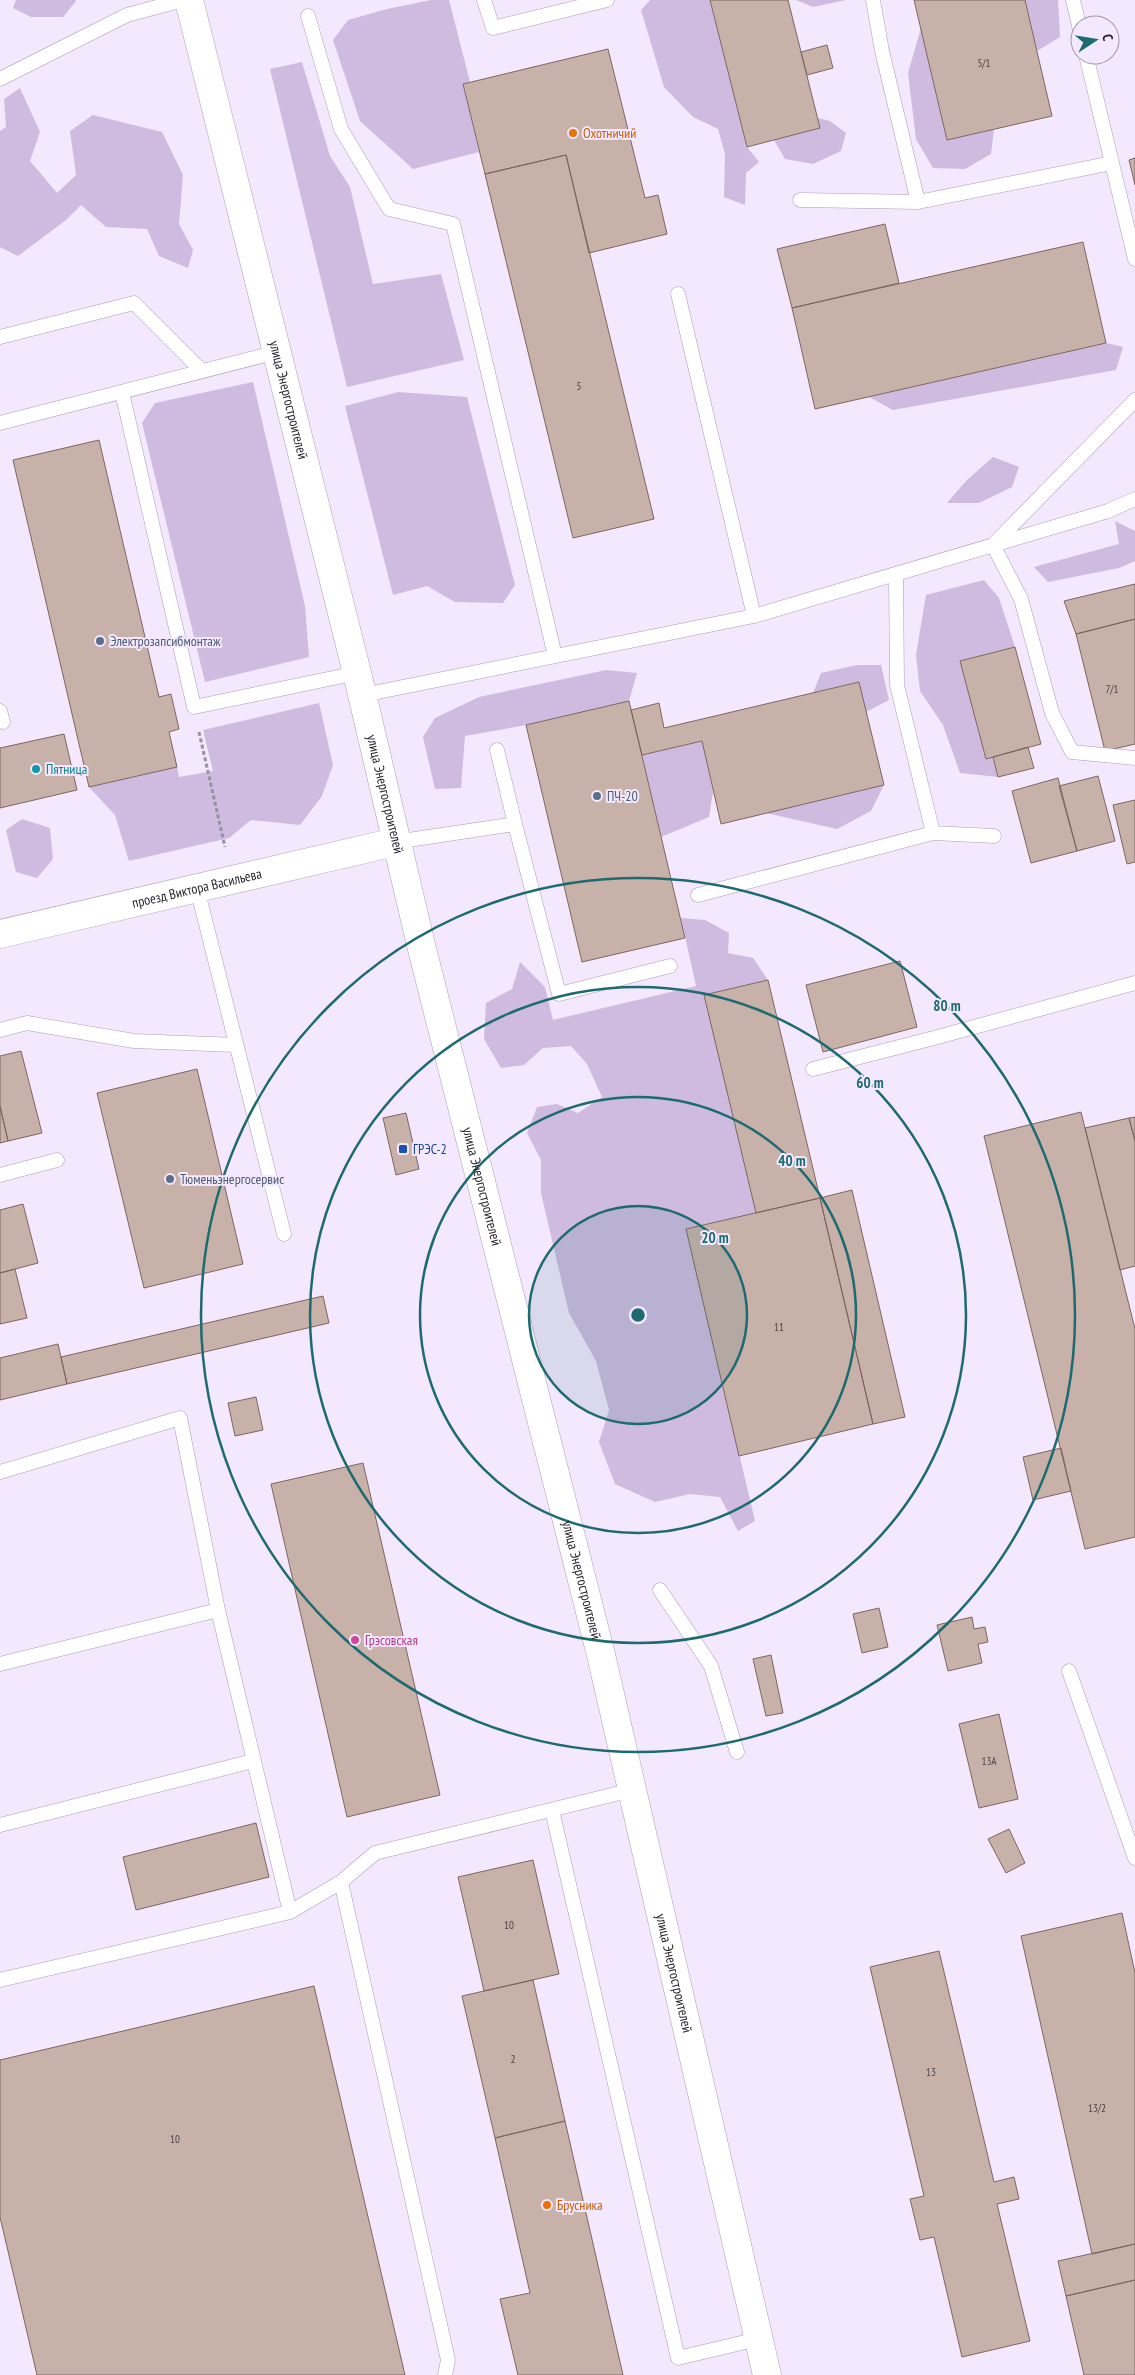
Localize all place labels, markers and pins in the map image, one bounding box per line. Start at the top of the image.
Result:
place label: Охотничий [583,124,636,142]
marker: Охотничий [567,127,579,139]
place label: Электрозапсибмонтаж [110,632,221,650]
marker: Электрозапсибмонтаж [94,635,106,647]
place label: Пятница [46,760,87,778]
marker: Пятница [30,763,42,775]
place label: ПЧ-20 [607,787,638,805]
marker: ПЧ-20 [591,790,603,802]
place label: ГРЭС-2 [413,1140,447,1158]
marker: ГРЭС-2 [397,1143,409,1155]
place label: Тюменьэнергосервис [180,1170,284,1188]
marker: Тюменьэнергосервис [164,1173,176,1185]
centre of rings [629,1306,647,1324]
place label: Грэсовская [365,1631,418,1649]
marker: Грэсовская [349,1634,361,1646]
place label: Брусника [557,2196,603,2214]
marker: Брусника [541,2199,553,2211]

